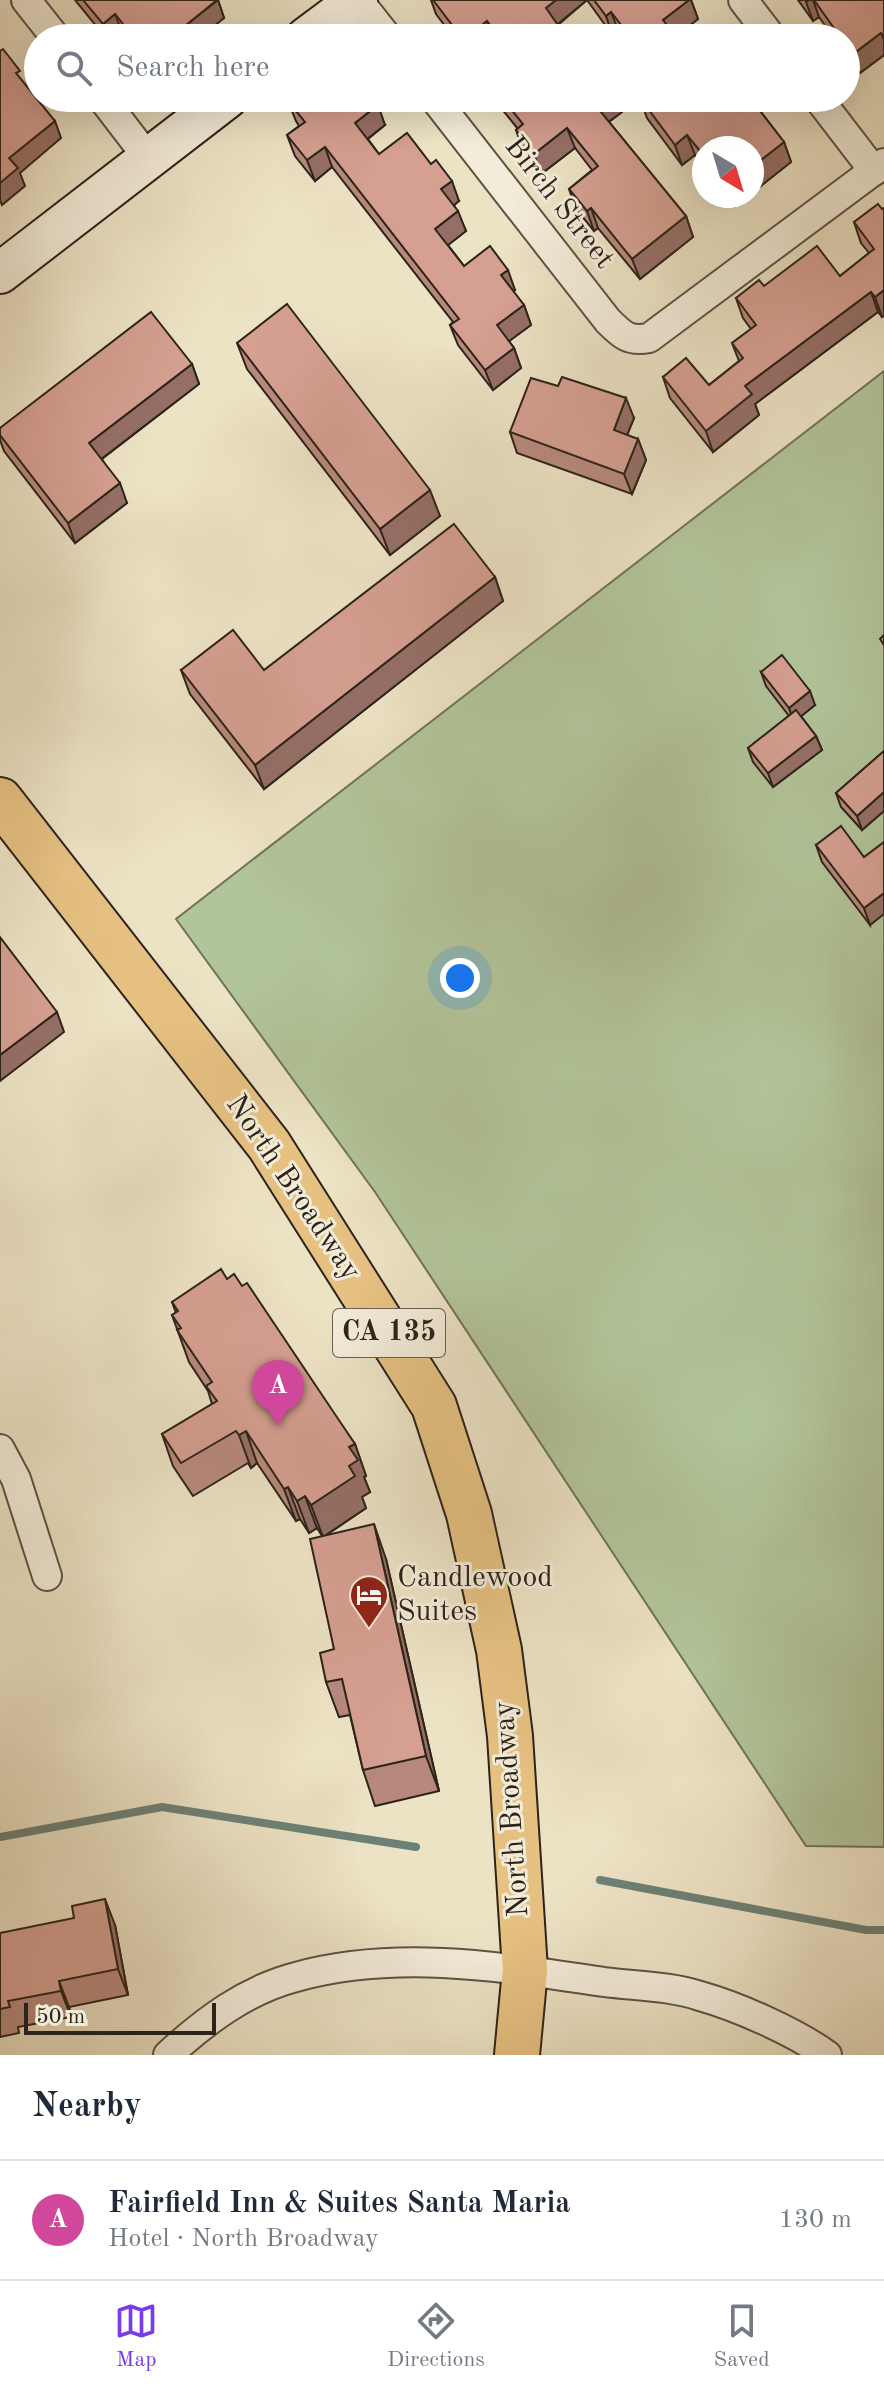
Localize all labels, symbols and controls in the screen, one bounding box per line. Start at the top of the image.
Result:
search box [24,24,860,112]
icon: search [52,46,96,90]
text: Search here [116,53,270,83]
street label: Birch Street [498,131,620,275]
north arrow [692,136,764,208]
your location [440,958,480,998]
street label: North Broadway [220,1090,366,1286]
road number: CA 135 [333,1309,445,1357]
pin: A [252,1360,304,1426]
place label: Candlewood Suites [397,1563,553,1627]
hotel icon: Candlewood Suites [348,1574,390,1629]
street label: North Broadway [489,1700,535,1918]
scale bar [24,1999,216,2035]
text: 50 m [36,2006,85,2028]
text: Nearby [32,2090,142,2124]
text: Fairfield Inn & Suites Santa Maria [108,2189,571,2219]
text: A [48,2207,68,2233]
text: 130 m [779,2207,852,2233]
text: Hotel · North Broadway [108,2226,379,2252]
tab: Map [114,2299,158,2374]
tab: Directions [387,2299,485,2374]
tab: Saved [714,2299,770,2374]

